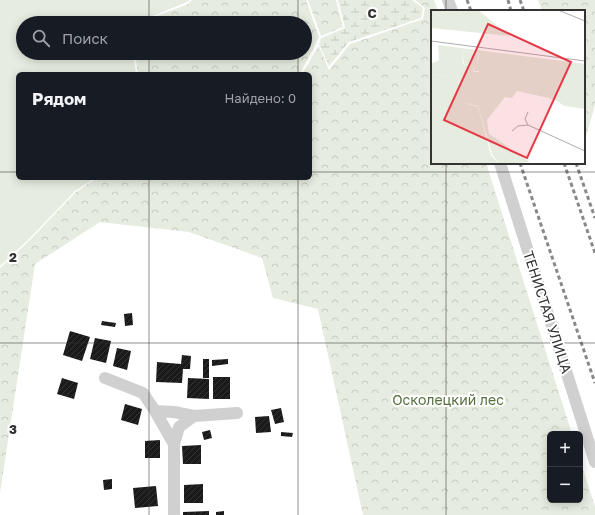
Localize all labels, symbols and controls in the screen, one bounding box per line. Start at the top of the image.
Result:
text: C [367,5,377,21]
inset map [431,10,585,164]
search box [16,16,312,60]
icon: search [30,27,52,49]
text: Поиск [62,29,108,47]
text: Рядом [32,88,86,109]
text: Найдено: 0 [224,90,296,106]
text: 2 [9,249,17,265]
street label: ТЕНИСТАЯ УЛИЦА [520,249,576,376]
park label: Осколецкий лес [392,391,504,408]
text: 3 [9,421,17,437]
map controls [547,431,583,503]
button: + [547,431,583,467]
button: − [547,467,583,503]

